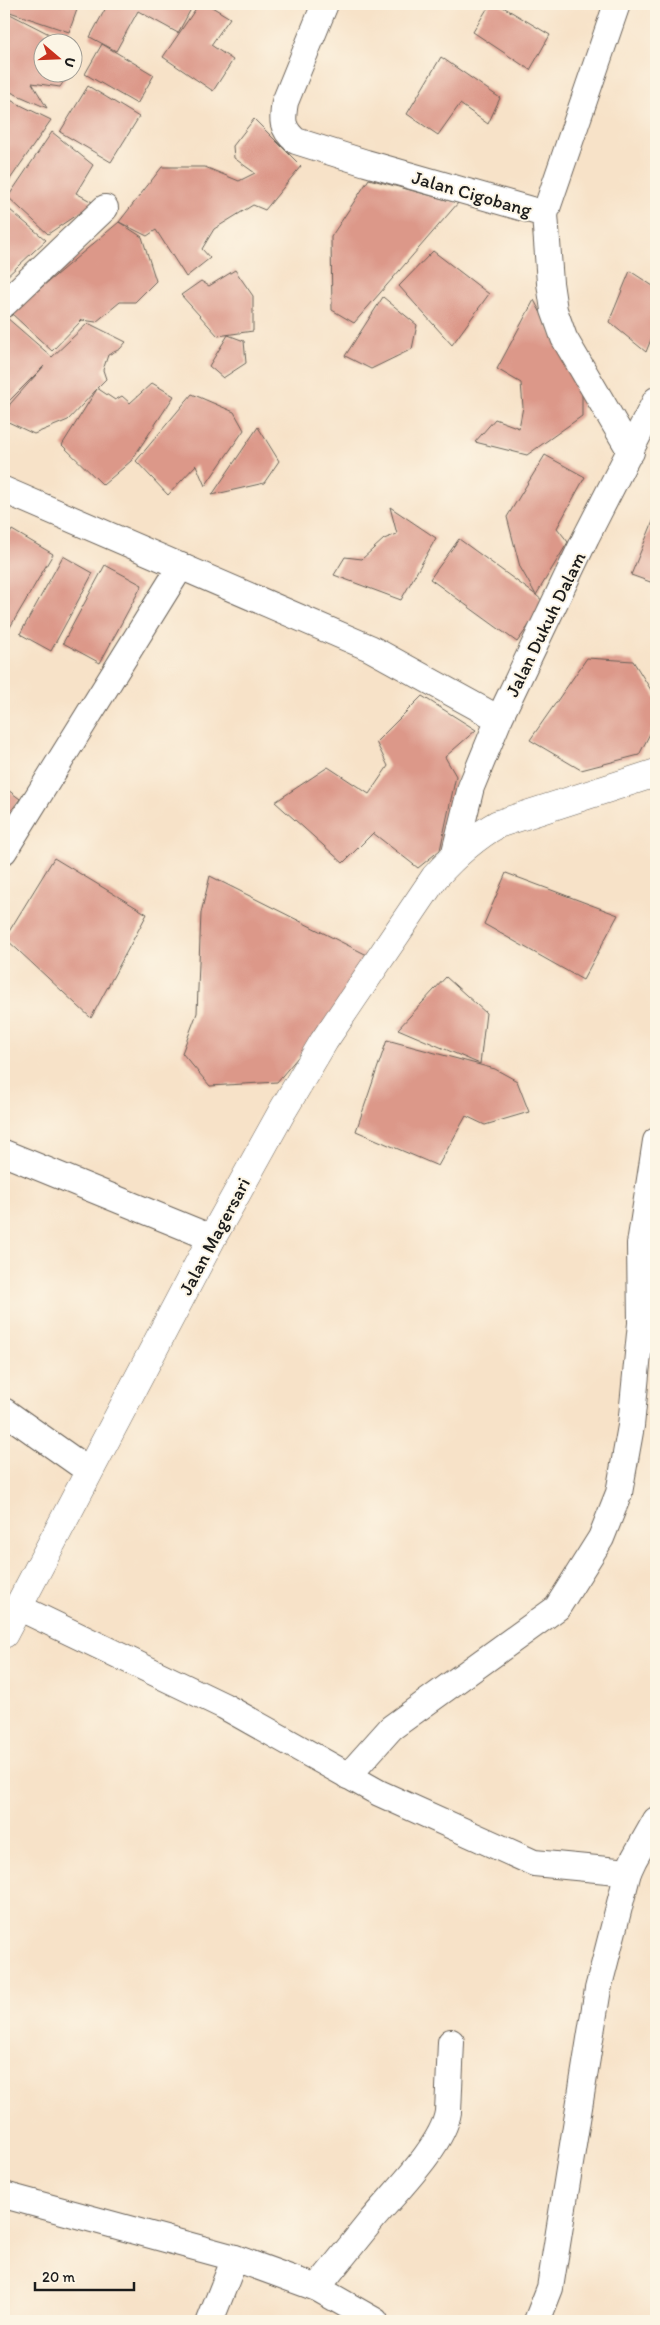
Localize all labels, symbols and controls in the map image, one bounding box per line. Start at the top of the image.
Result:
north arrow [32,32,82,82]
text: U [60,55,79,69]
street label: Jalan Cigobang [409,165,535,222]
street label: Jalan Dukuh Dalam [500,548,591,700]
street label: Jalan Magersari [174,1174,255,1299]
scale bar [35,2260,134,2292]
text: 20 m [42,2268,76,2286]

